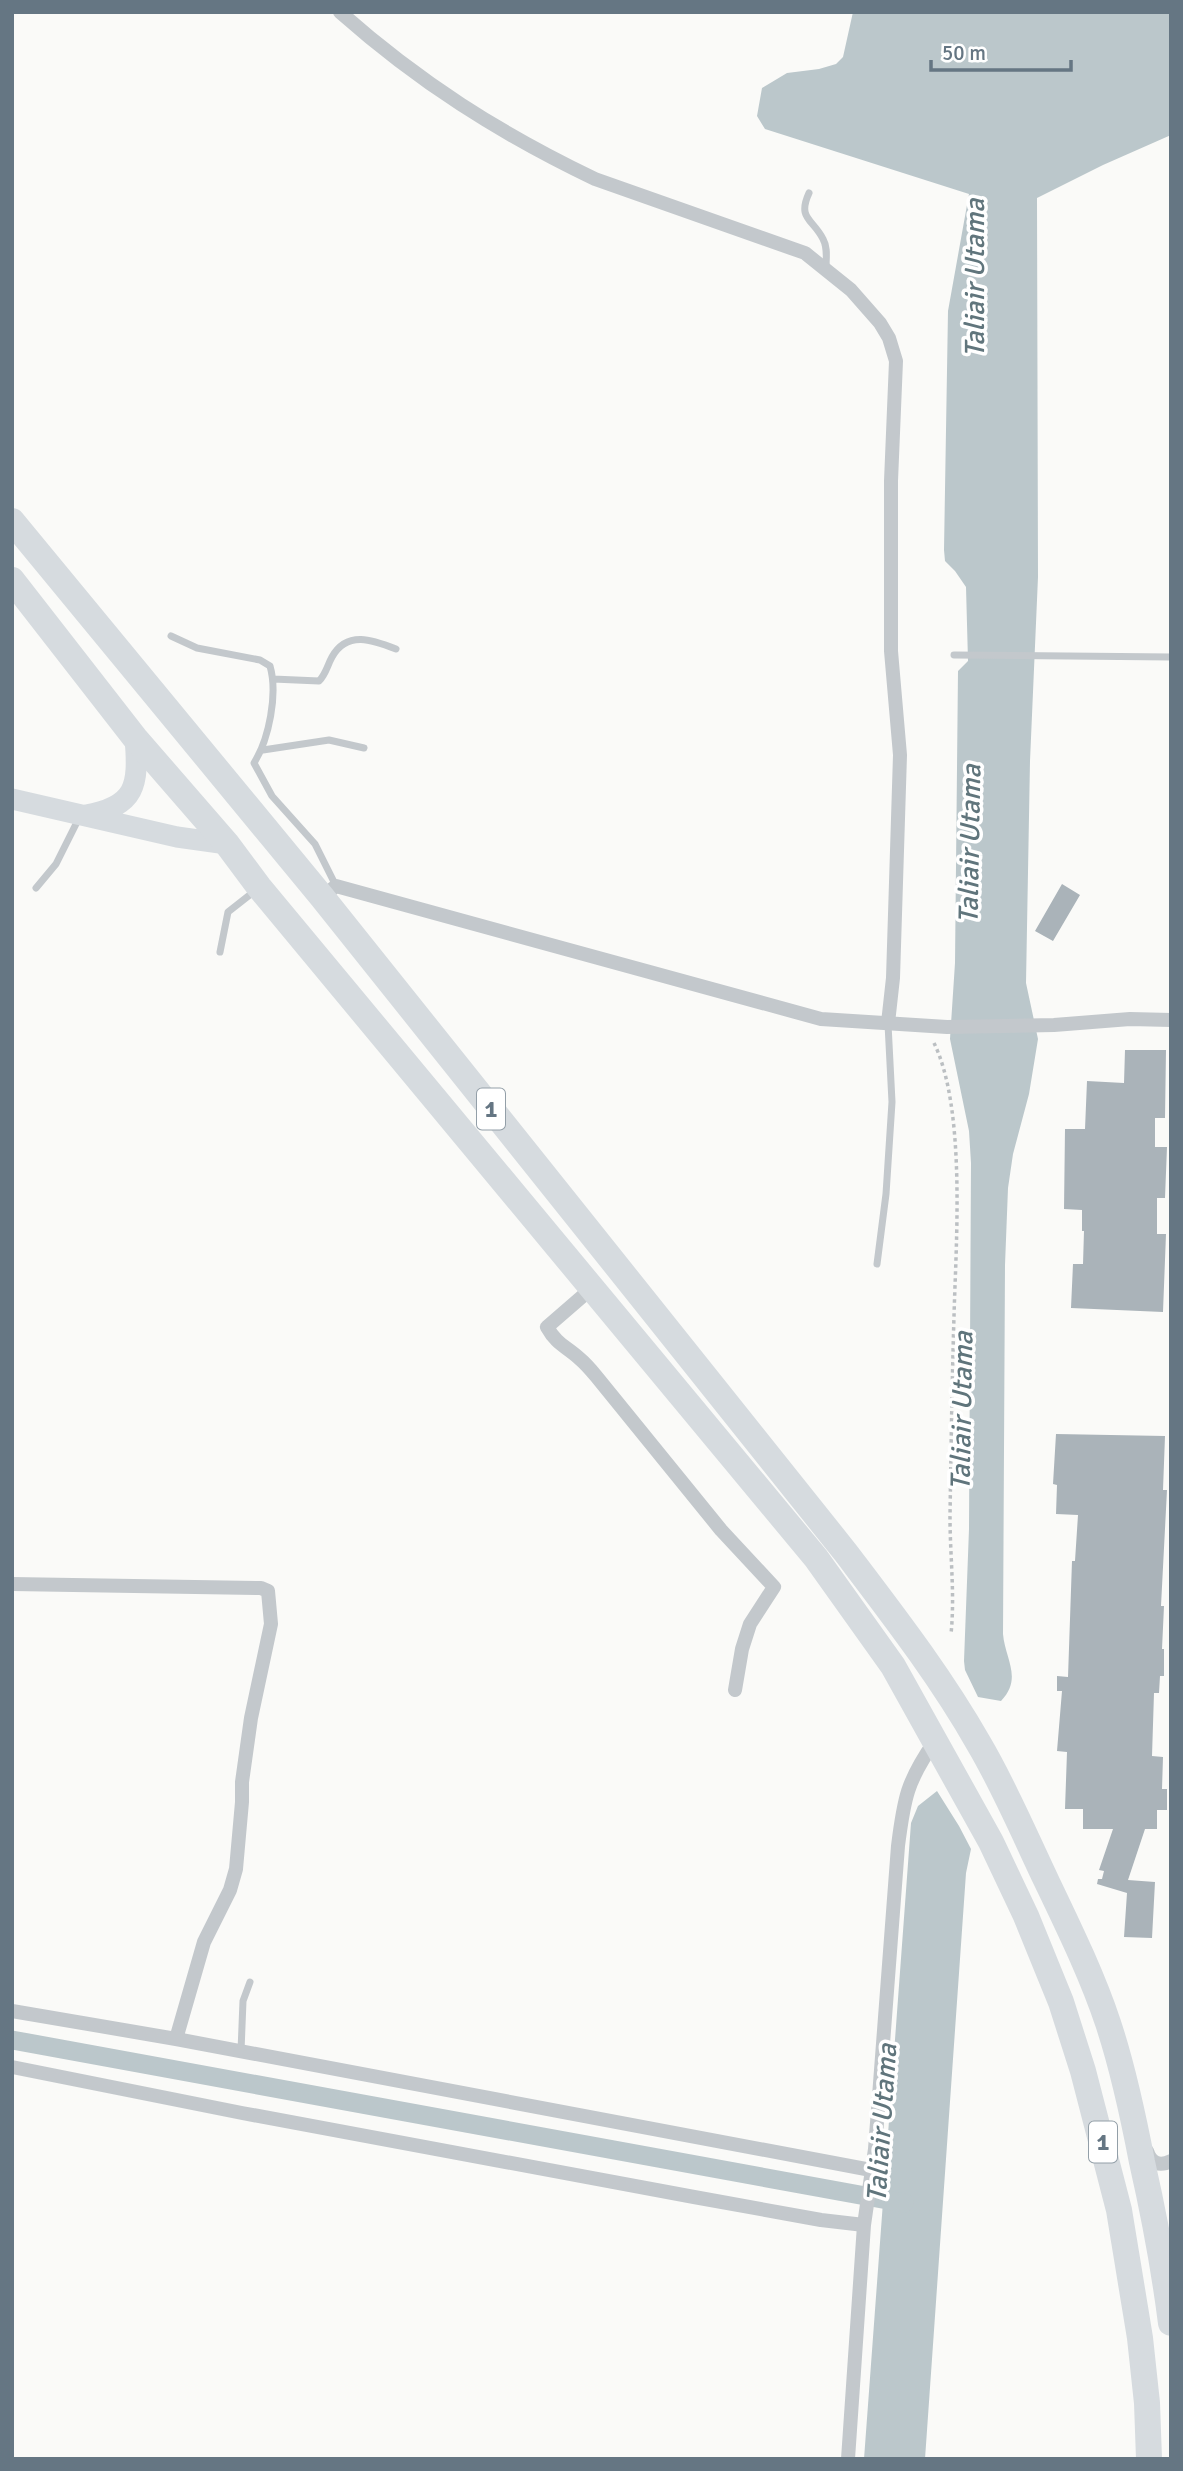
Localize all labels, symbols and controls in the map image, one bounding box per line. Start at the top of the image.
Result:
scale bar [931,28,1071,72]
text: 50 m [942,40,986,66]
water label: Taliair Utama [958,198,992,358]
water label: Taliair Utama [952,763,988,924]
road number: 1 [477,1088,505,1129]
water label: Taliair Utama [944,1330,980,1491]
water label: Taliair Utama [859,2042,905,2204]
road number: 1 [1089,2122,1117,2162]

